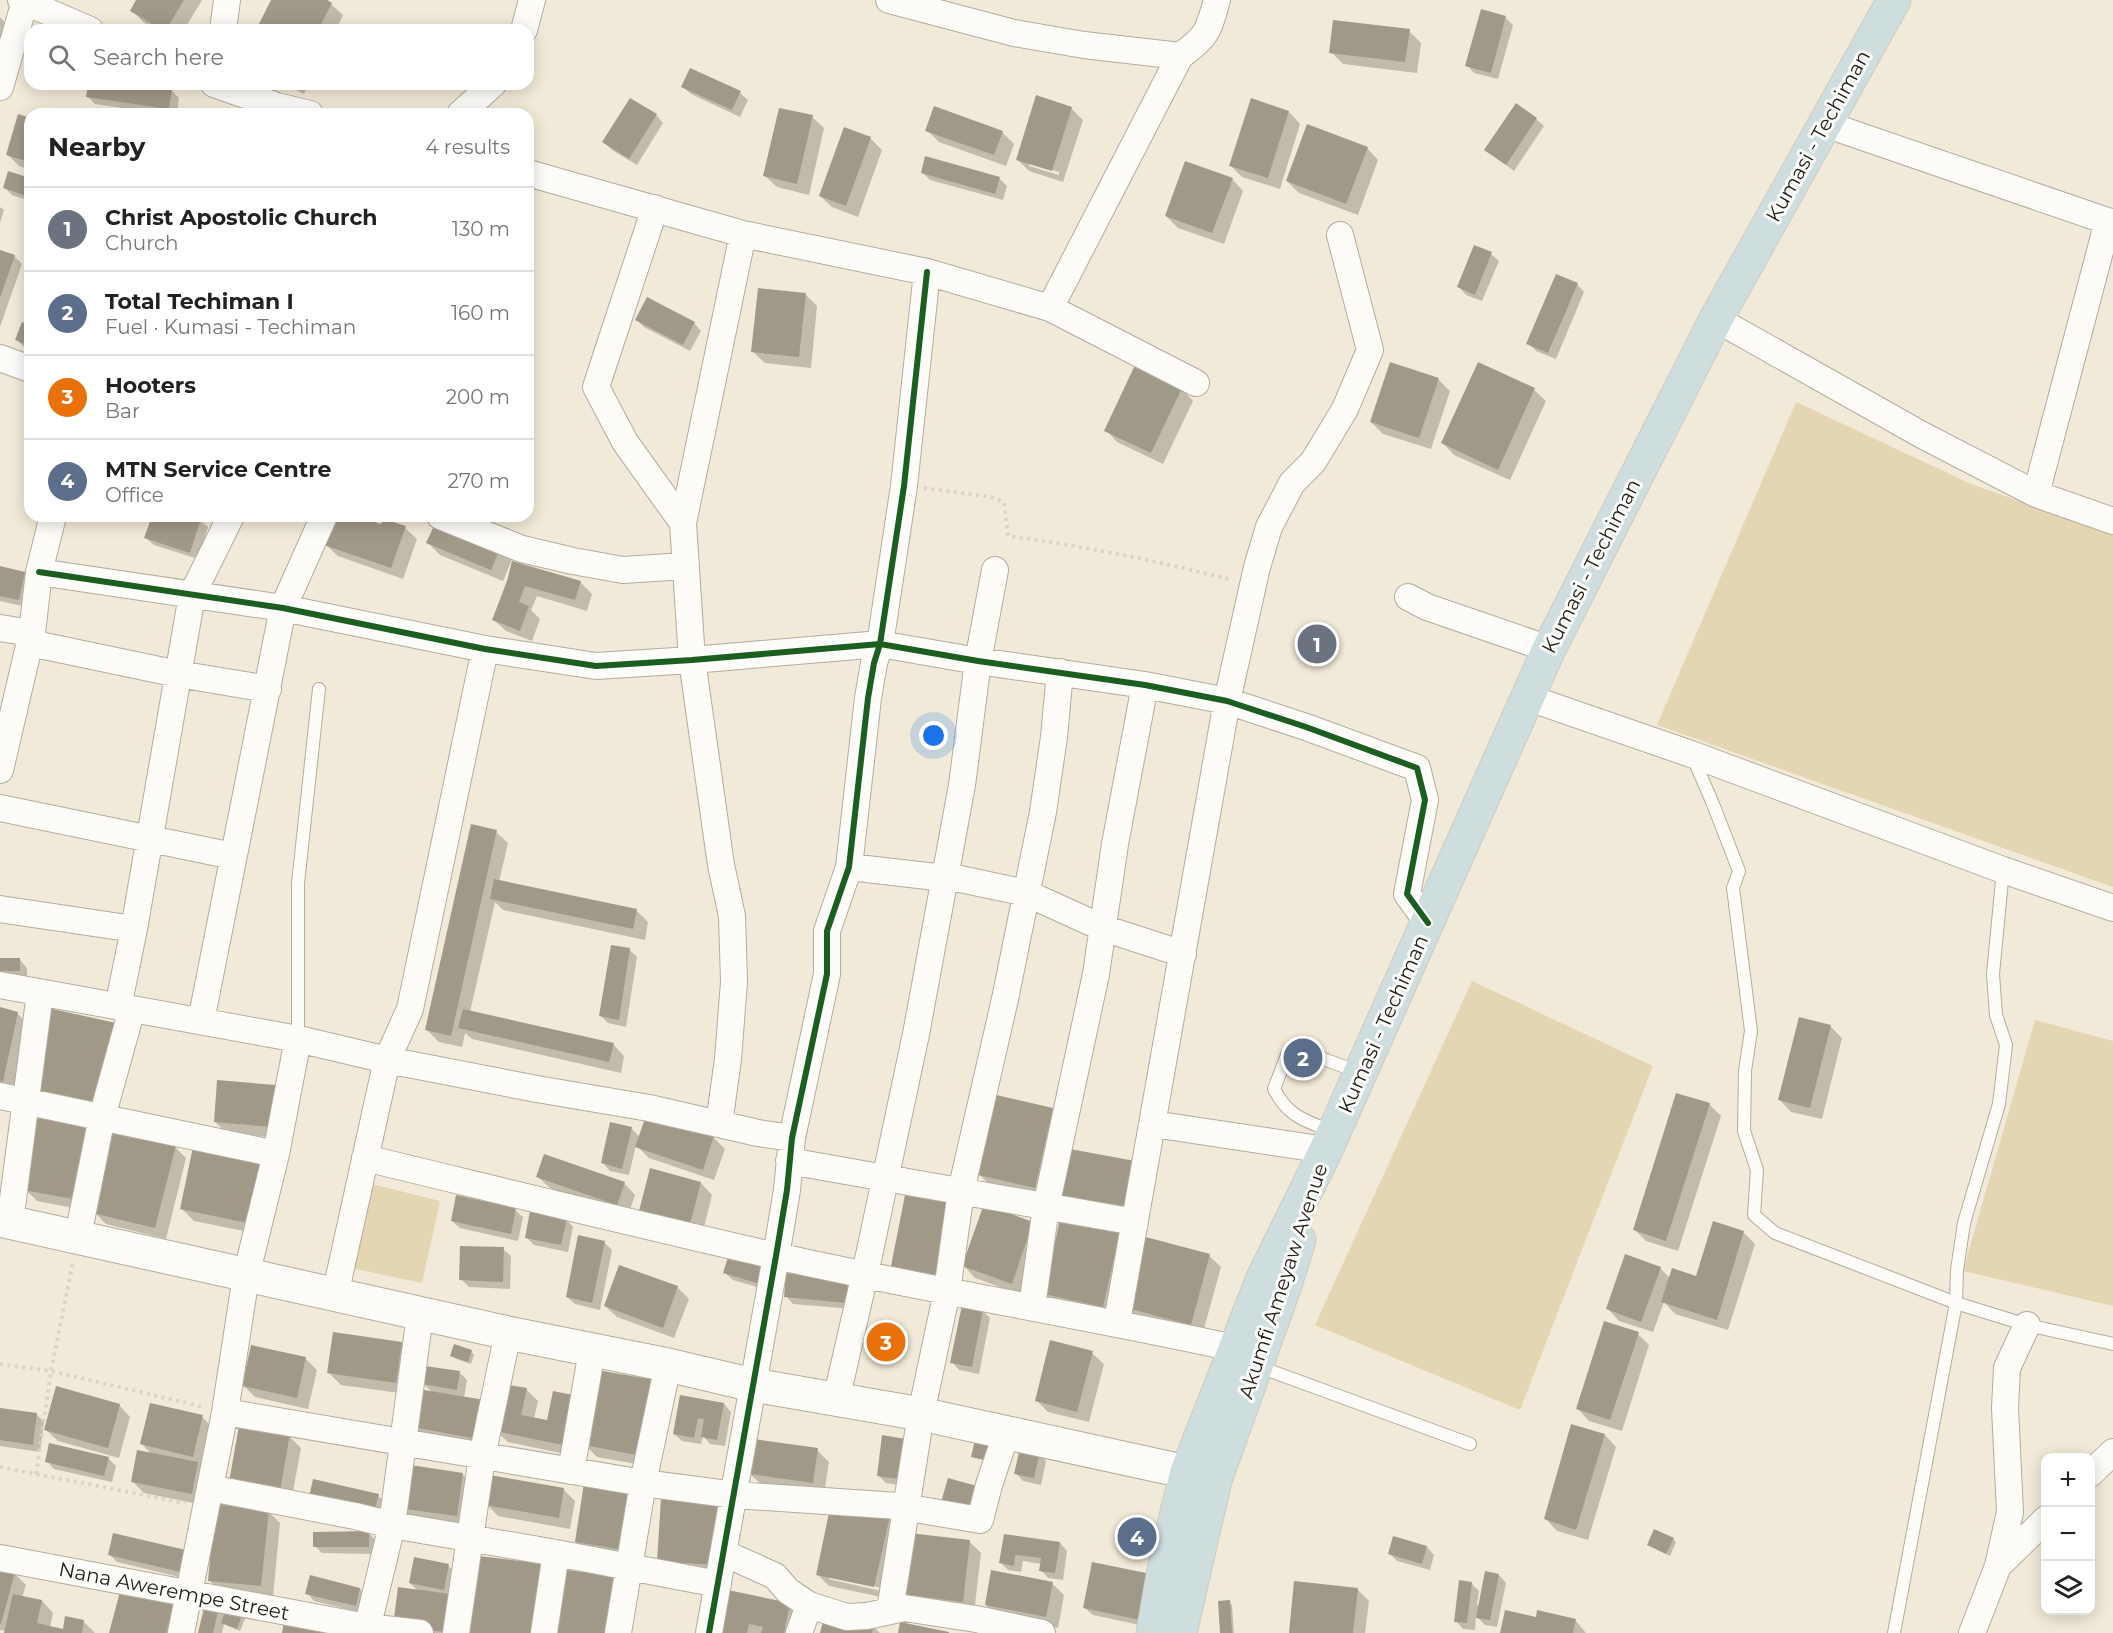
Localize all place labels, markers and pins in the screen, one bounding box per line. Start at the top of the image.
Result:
pin: 1 [1298,622,1336,666]
pin: 2 [1284,1036,1322,1080]
pin: 3 [866,1320,906,1364]
pin: 4 [1118,1514,1156,1560]

